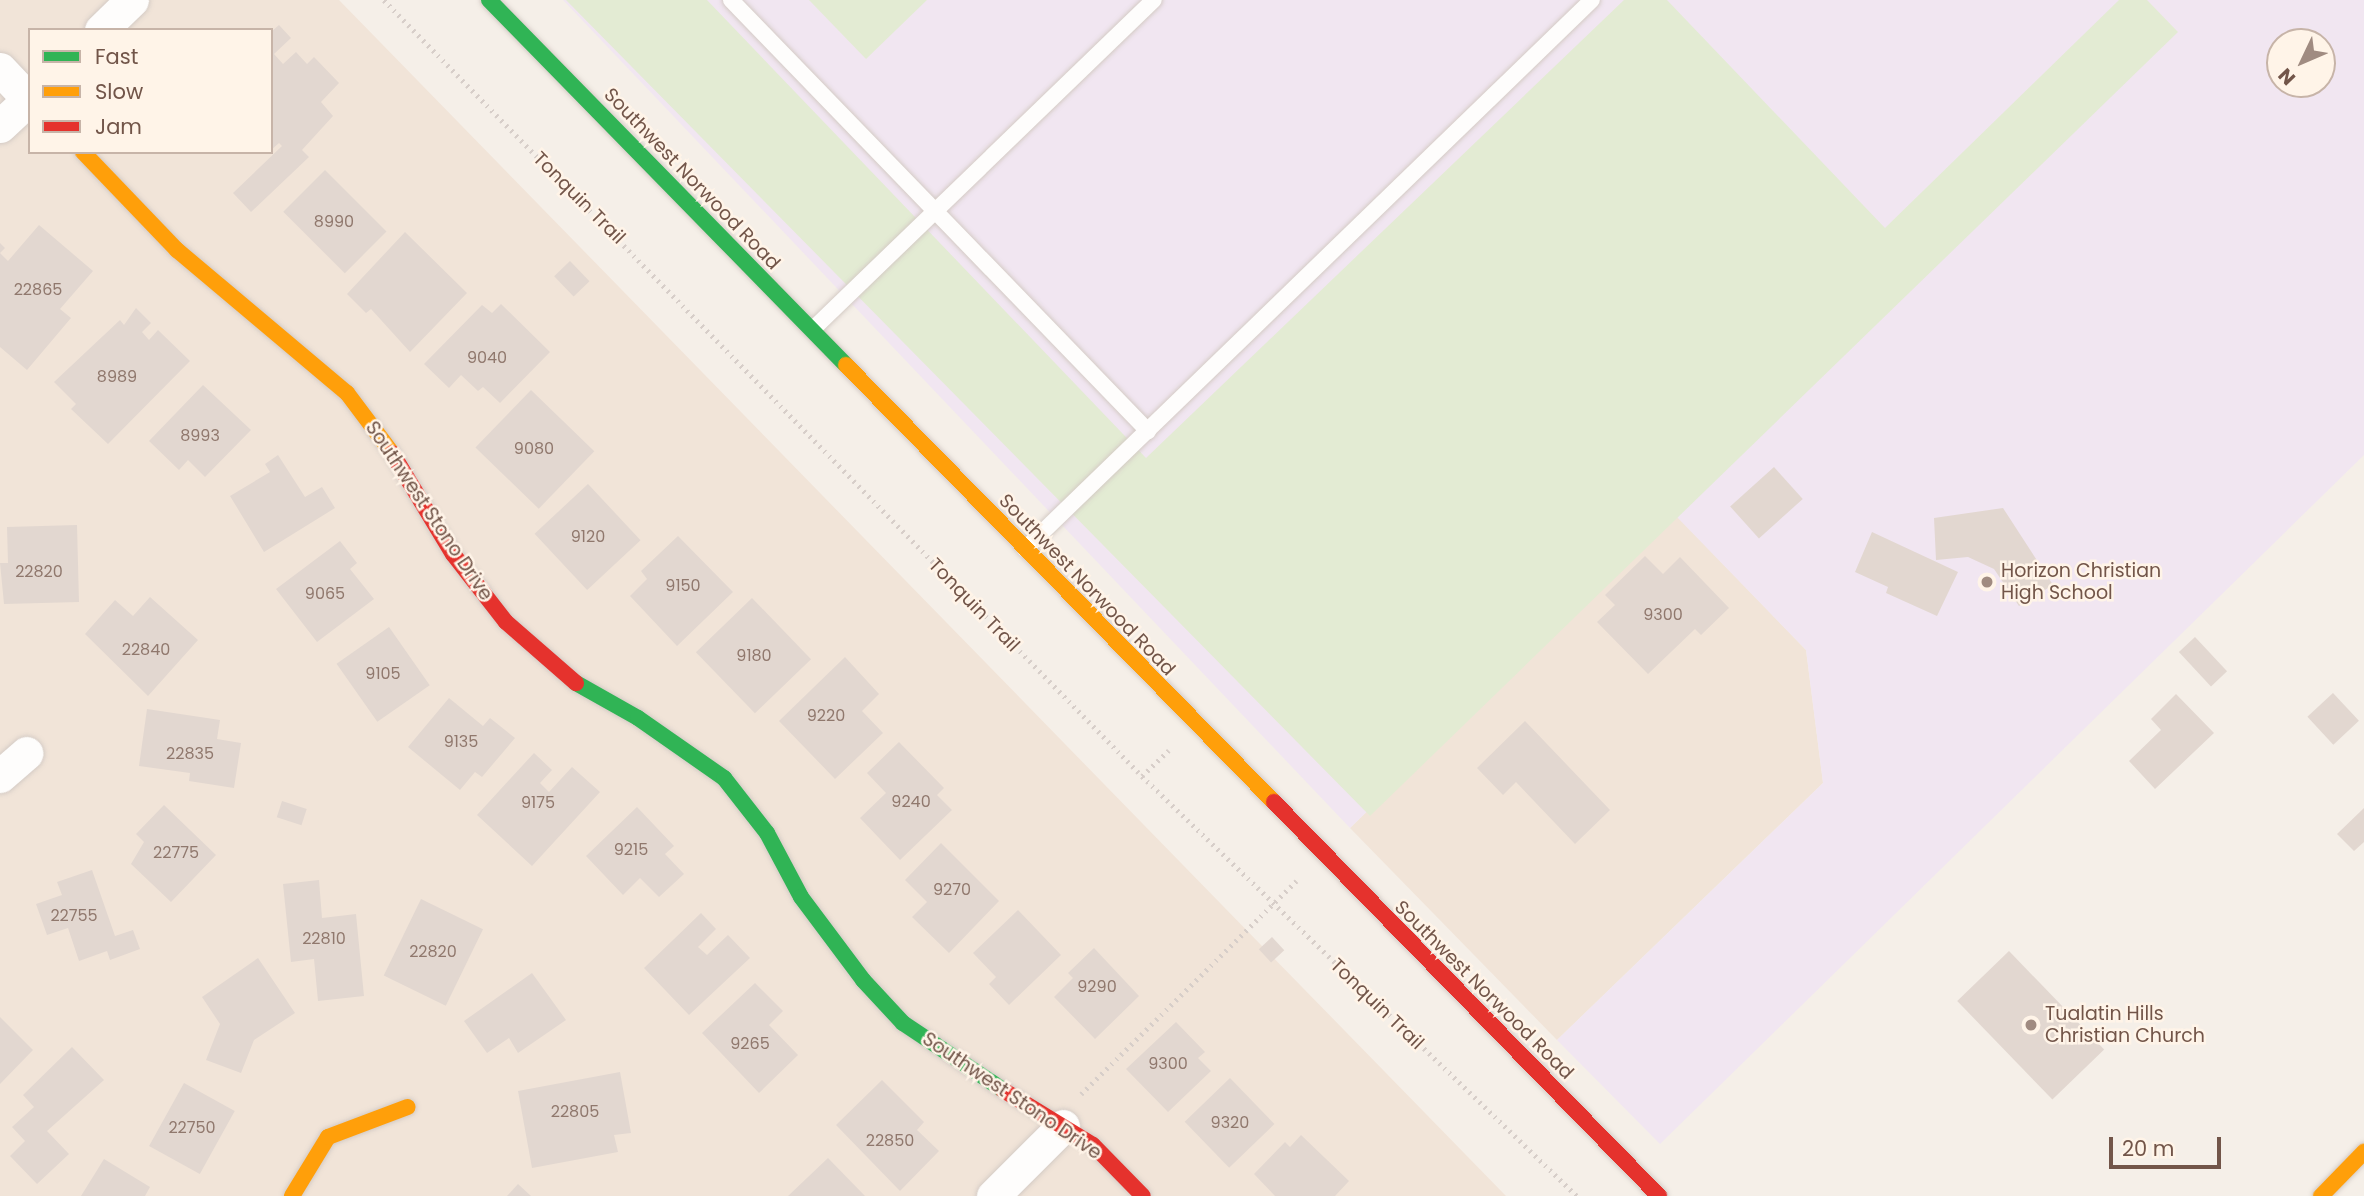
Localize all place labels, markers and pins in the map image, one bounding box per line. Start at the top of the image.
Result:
place label: Horizon Christian High School [2001,560,2161,604]
marker: Horizon Christian High School [1979,574,1995,590]
place label: Tualatin Hills Christian Church [2045,1003,2205,1047]
marker: Tualatin Hills Christian Church [2023,1017,2039,1033]

